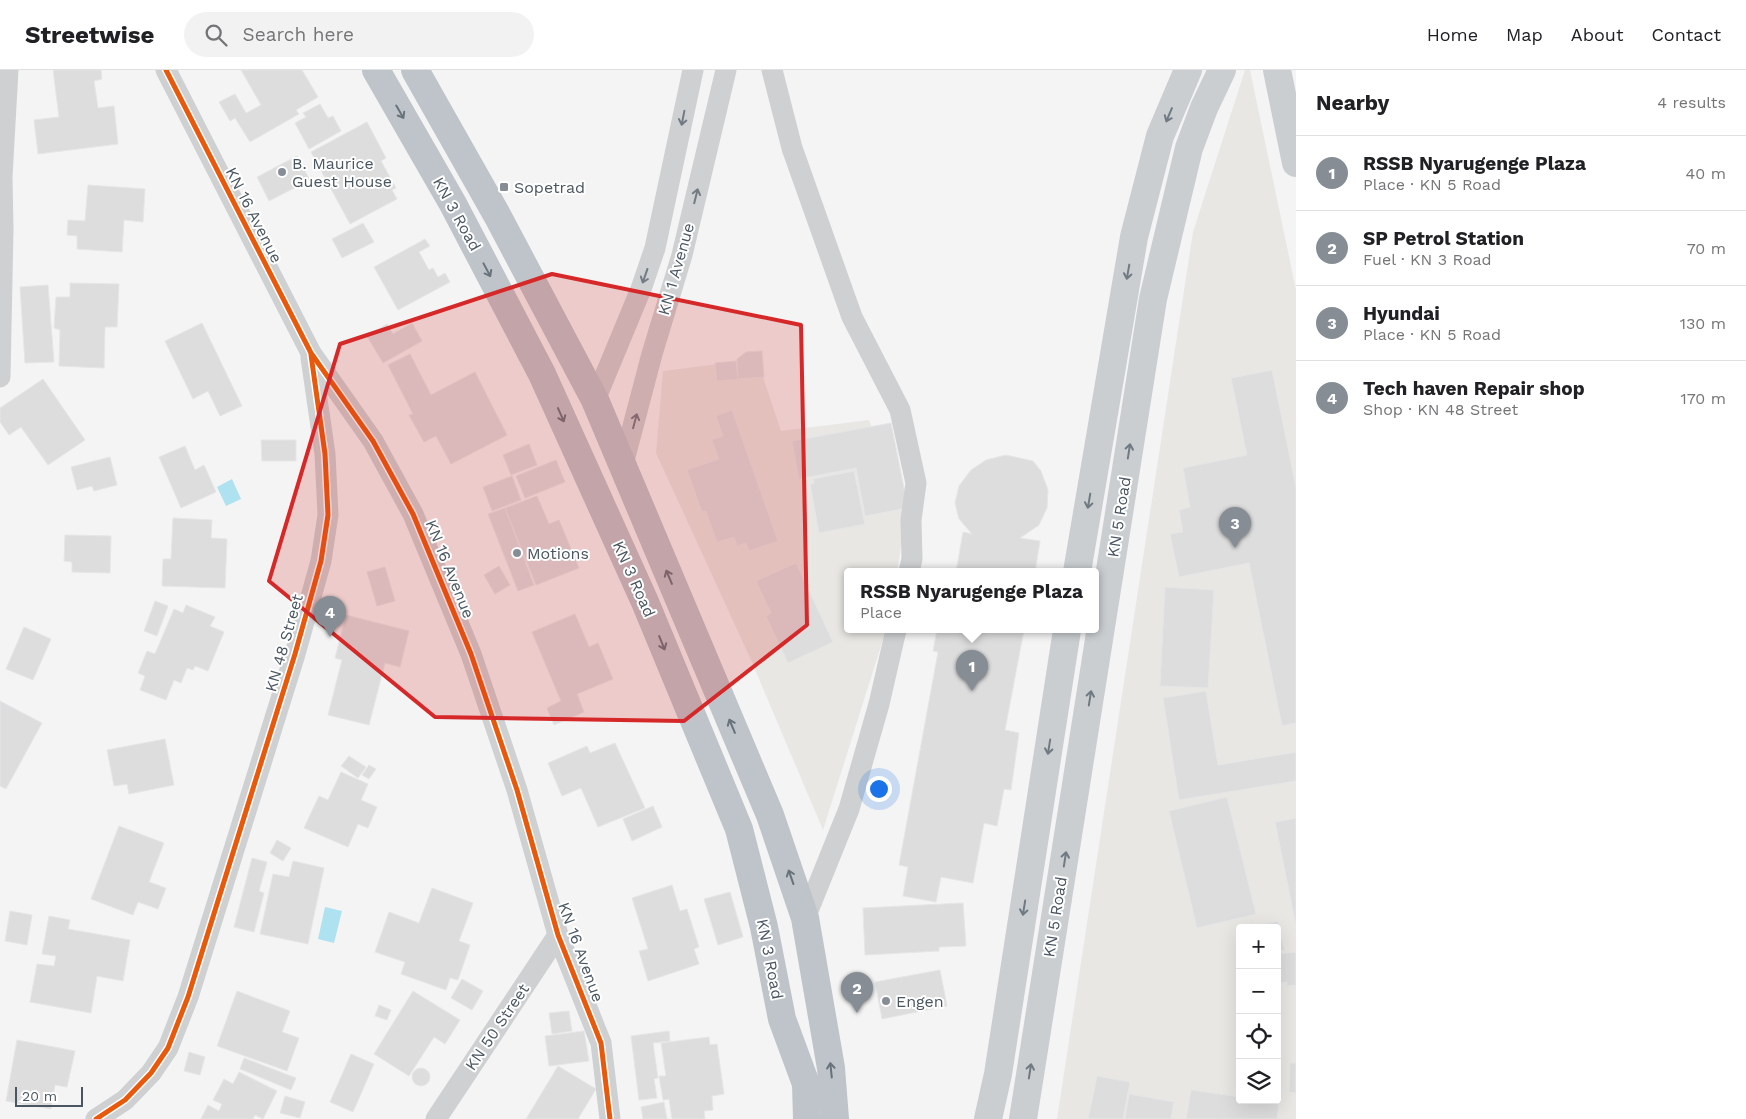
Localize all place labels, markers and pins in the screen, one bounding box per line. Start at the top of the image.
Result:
place label: B. Maurice Guest House [292,154,392,191]
marker: B. Maurice Guest House [276,166,288,178]
place label: Sopetrad [514,178,585,197]
marker: Sopetrad [498,181,510,193]
pin: 3 [1219,507,1251,548]
place label: Motions [527,544,589,563]
marker: Motions [511,547,523,559]
pin: 4 [314,596,346,637]
pin: 1 [956,650,988,691]
pin: 2 [841,972,873,1013]
place label: Engen [896,992,944,1011]
marker: Engen [880,995,892,1007]

